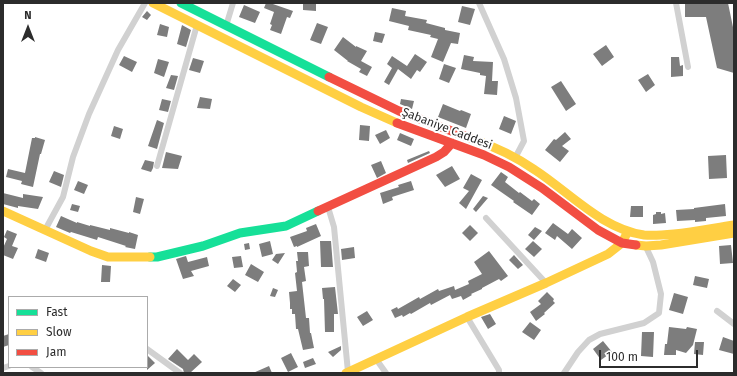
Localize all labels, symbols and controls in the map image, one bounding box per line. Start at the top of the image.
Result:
north arrow [8,8,48,48]
text: N [24,9,32,22]
street label: Şabaniye Caddesi [400,105,494,153]
legend [8,296,148,368]
text: Fast [46,305,68,319]
text: Slow [46,325,72,339]
scale bar [601,342,700,368]
text: Jam [46,345,66,359]
text: 100 m [606,350,638,364]

